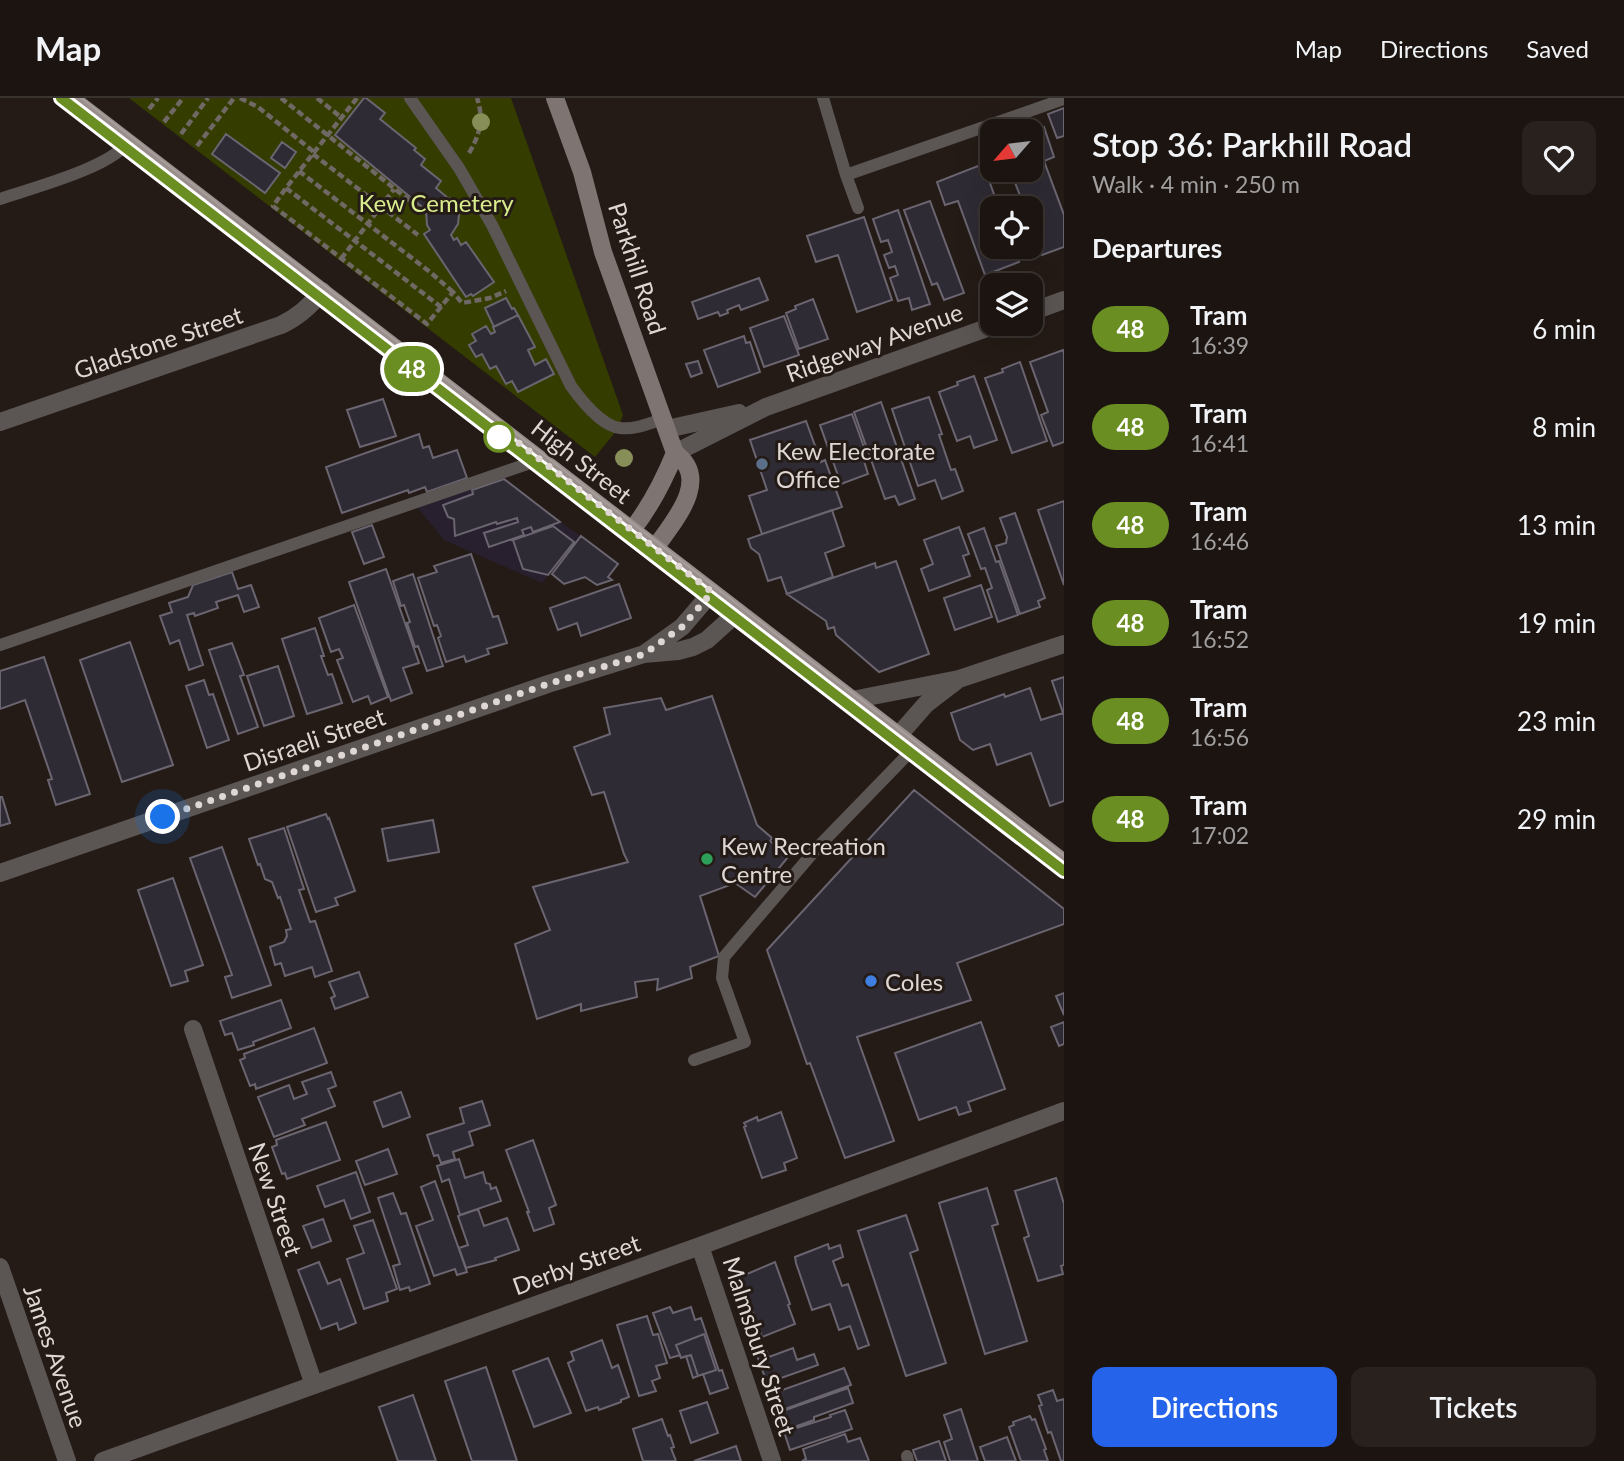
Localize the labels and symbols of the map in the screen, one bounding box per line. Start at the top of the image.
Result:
north arrow [980,119,1043,182]
park label: Kew Cemetery [358,188,514,217]
street label: Parkhill Road [603,198,673,338]
street label: Ridgeway Avenue [782,297,966,387]
street label: Gladstone Street [70,299,246,384]
line badge: 48 [380,346,444,392]
street label: High Street [526,413,638,509]
unlabelled marker [484,422,514,452]
place label: Kew Electorate Office [776,436,935,493]
marker: Kew Electorate Office [754,456,770,472]
street label: Disraeli Street [239,701,389,777]
your location [145,799,180,834]
place label: Kew Recreation Centre [721,831,886,888]
marker: Kew Recreation Centre [699,851,715,867]
place label: Coles [885,967,943,996]
marker: Coles [863,973,879,989]
street label: New Street [243,1138,309,1260]
street label: Derby Street [508,1227,644,1300]
street label: Malmsbury Street [717,1253,803,1439]
street label: James Avenue [18,1281,94,1431]

